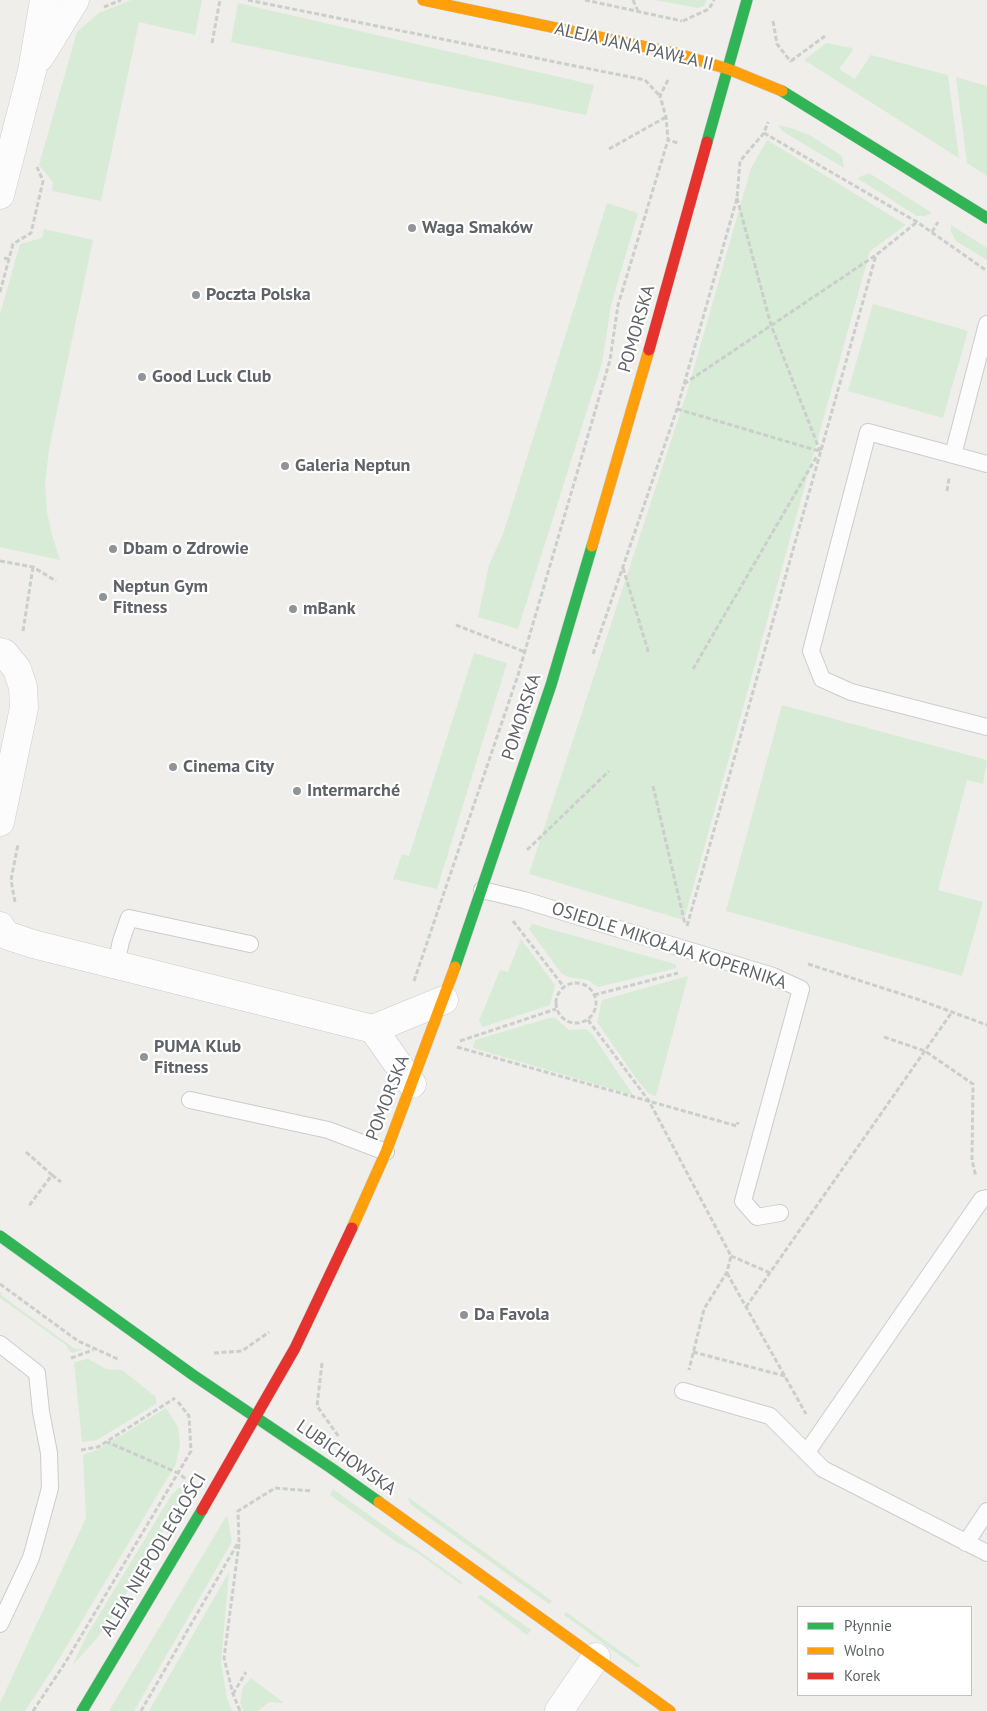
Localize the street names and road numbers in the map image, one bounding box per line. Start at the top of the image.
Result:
street label: ALEJA JANA PAWŁA II [552,18,716,76]
street label: POMORSKA [614,283,660,375]
street label: POMORSKA [498,671,546,763]
street label: OSIEDLE MIKOŁAJA KOPERNIKA [549,898,789,994]
street label: POMORSKA [362,1052,414,1144]
street label: LUBICHOWSKA [292,1416,400,1500]
street label: ALEJA NIEPODLEGŁOŚCI [97,1470,211,1640]

